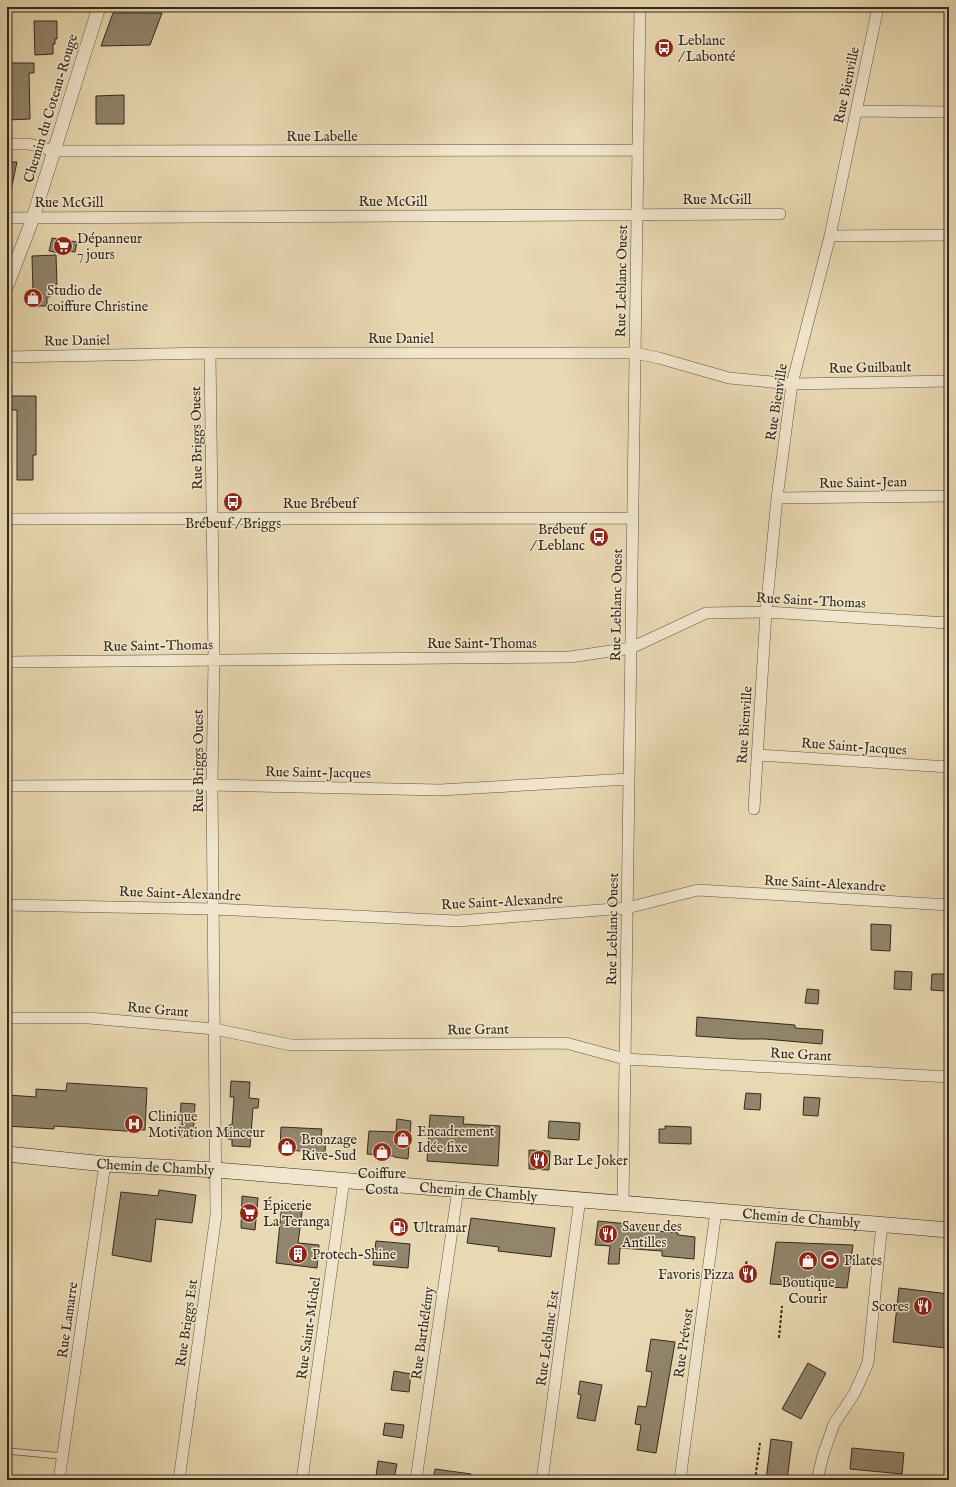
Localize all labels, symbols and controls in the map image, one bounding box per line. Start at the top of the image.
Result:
street label: Chemin du Coteau-Rouge [20,31,82,185]
place label: Leblanc / Labonté [678,32,736,66]
bus stop icon: Leblanc / Labonté [653,37,675,59]
street label: Rue Bienville [830,45,864,125]
street label: Rue Labelle [286,128,358,146]
street label: Rue McGill [683,191,752,209]
street label: Rue McGill [359,193,428,211]
street label: Rue McGill [35,194,104,212]
street label: Rue Leblanc Ouest [612,224,632,337]
place label: Dépanneur 7 jours [77,230,142,264]
supermarket icon: Dépanneur 7 jours [52,235,74,257]
place label: Studio de coiffure Christine [47,282,149,316]
shop icon: Studio de coiffure Christine [22,287,44,309]
street label: Rue Daniel [368,330,434,348]
street label: Rue Daniel [44,331,110,351]
street label: Rue Guilbault [828,358,912,378]
street label: Rue Bienville [762,362,792,442]
street label: Rue Briggs Ouest [187,386,207,490]
street label: Rue Saint-Jean [819,473,908,493]
bus stop icon: Brébeuf / Briggs [222,491,244,513]
street label: Rue Brébeuf [283,495,360,513]
place label: Brébeuf / Briggs [185,515,281,533]
place label: Brébeuf / Leblanc [530,521,588,555]
bus stop icon: Brébeuf / Leblanc [588,526,610,548]
street label: Rue Leblanc Ouest [607,548,627,661]
street label: Rue Saint-Thomas [756,589,866,613]
street label: Rue Saint-Thomas [427,635,537,653]
street label: Rue Saint-Thomas [103,636,213,656]
street label: Rue Bienville [733,685,757,765]
street label: Rue Briggs Ouest [190,709,208,813]
street label: Rue Saint-Jacques [800,734,907,760]
street label: Rue Saint-Jacques [265,763,371,783]
street label: Rue Leblanc Ouest [603,872,623,985]
street label: Rue Saint-Alexandre [764,872,887,896]
street label: Rue Saint-Alexandre [119,883,242,905]
street label: Rue Saint-Alexandre [441,890,564,914]
street label: Rue Grant [126,998,190,1022]
street label: Rue Grant [447,1020,509,1040]
street label: Rue Grant [770,1044,832,1066]
place label: Clinique Motivation Minceur [148,1108,265,1142]
hospital icon: Clinique Motivation Minceur [123,1113,145,1135]
place label: Encadrement Idée fixe [417,1123,495,1157]
shop icon: Encadrement Idée fixe [392,1128,414,1150]
place label: Bronzage Rive-Sud [301,1131,357,1165]
shop icon: Bronzage Rive-Sud [276,1136,298,1158]
shop icon: Coiffure Costa [371,1141,393,1163]
restaurant icon: Bar Le Joker [528,1149,550,1171]
place label: Bar Le Joker [553,1152,628,1170]
street label: Chemin de Chambly [95,1155,215,1180]
place label: Coiffure Costa [358,1165,407,1199]
street label: Chemin de Chambly [419,1179,538,1206]
place label: Épicerie La Teranga [263,1196,331,1231]
supermarket icon: Épicerie La Teranga [238,1202,260,1224]
street label: Chemin de Chambly [742,1205,861,1233]
fuel station icon: Ultramar [388,1216,410,1238]
place label: Saveur des Antilles [621,1218,682,1252]
place label: Ultramar [413,1219,467,1237]
restaurant icon: Saveur des Antilles [597,1223,619,1245]
building icon: Protech-Shine [287,1243,309,1265]
place label: Protech-Shine [312,1246,397,1264]
sports icon: Pilates [819,1249,841,1271]
shop icon: Boutique Courir [797,1250,819,1272]
place label: Pilates [844,1252,882,1270]
restaurant icon: Favoris Pizza [737,1263,759,1285]
place label: Favoris Pizza [658,1266,735,1284]
place label: Boutique Courir [781,1274,835,1308]
street label: Rue Saint-Michel [293,1275,325,1381]
street label: Rue Briggs Est [172,1278,202,1368]
street label: Rue Lamarre [54,1280,82,1359]
street label: Rue Barthélémy [408,1285,438,1381]
street label: Rue Leblanc Est [532,1289,564,1387]
restaurant icon: Scores [912,1295,934,1317]
place label: Scores [872,1298,909,1316]
street label: Rue Prévost [670,1307,698,1379]

